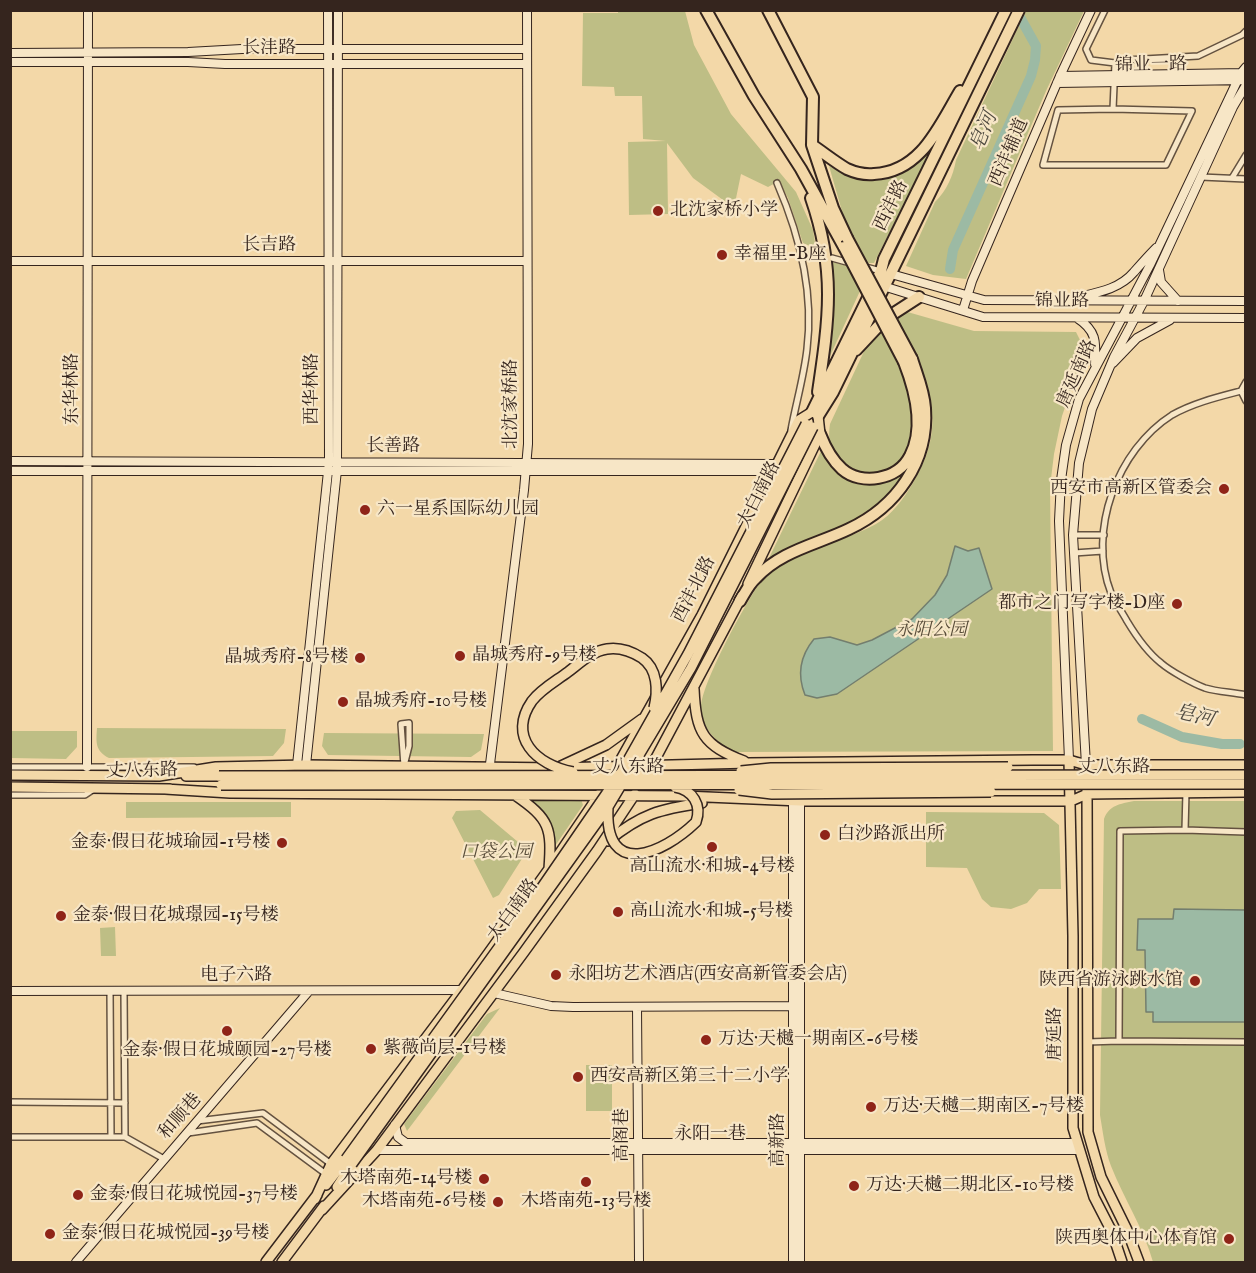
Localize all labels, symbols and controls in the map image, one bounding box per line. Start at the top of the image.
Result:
street label: 长沣路 [242,38,296,60]
street label: 锦业一路 [1115,55,1187,77]
water label: 皂河 [966,109,1004,155]
street label: 西沣辅道 [986,116,1034,190]
street label: 西沣路 [870,177,914,235]
place label: 北沈家桥小学 [670,200,778,222]
marker: 北沈家桥小学 [651,204,665,218]
street label: 长吉路 [242,235,296,257]
place label: 幸福里-B座 [734,244,826,266]
marker: 幸福里-B座 [715,248,729,262]
street label: 锦业路 [1035,291,1089,313]
street label: 唐延南路 [1053,337,1103,411]
street label: 东华林路 [62,353,84,425]
street label: 西华林路 [302,353,324,425]
street label: 北沈家桥路 [501,359,523,449]
street label: 长善路 [366,436,420,458]
street label: 太白南路 [734,458,786,532]
place label: 西安市高新区管委会 [1050,478,1212,500]
marker: 西安市高新区管委会 [1217,482,1231,496]
place label: 六一星系国际幼儿园 [377,499,539,521]
marker: 六一星系国际幼儿园 [358,503,372,517]
street label: 西沣北路 [669,553,721,627]
place label: 都市之门写字楼-D座 [998,593,1165,615]
marker: 都市之门写字楼-D座 [1170,597,1184,611]
park label: 永阳公园 [895,620,967,642]
place label: 晶城秀府-9号楼 [472,645,596,667]
place label: 晶城秀府-8号楼 [225,647,348,669]
marker: 晶城秀府-9号楼 [453,649,467,663]
marker: 晶城秀府-8号楼 [353,651,367,665]
place label: 晶城秀府-10号楼 [355,691,487,713]
marker: 晶城秀府-10号楼 [336,695,350,709]
water label: 皂河 [1172,701,1216,733]
street label: 丈八东路 [592,757,664,779]
street label: 丈八东路 [1078,757,1150,779]
street label: 丈八东路 [106,761,178,783]
place label: 白沙路派出所 [837,824,945,846]
marker: 白沙路派出所 [818,828,832,842]
place label: 金泰·假日花城瑜园-1号楼 [71,832,270,854]
marker: 金泰·假日花城瑜园-1号楼 [275,836,289,850]
marker: 高山流水·和城-4号楼 [705,840,719,854]
park label: 口袋公园 [460,842,532,864]
place label: 高山流水·和城-4号楼 [629,856,795,878]
street label: 太白南路 [484,876,544,946]
place label: 高山流水·和城-5号楼 [630,901,793,923]
place label: 金泰·假日花城璟园-15号楼 [73,905,279,927]
marker: 高山流水·和城-5号楼 [611,905,625,919]
marker: 金泰·假日花城璟园-15号楼 [54,909,68,923]
place label: 永阳坊艺术酒店(西安高新管委会店) [568,964,847,986]
street label: 电子六路 [200,965,272,987]
marker: 永阳坊艺术酒店(西安高新管委会店) [549,968,563,982]
place label: 陕西省游泳跳水馆 [1039,970,1183,992]
marker: 陕西省游泳跳水馆 [1188,974,1202,988]
street label: 唐延路 [1045,1007,1067,1061]
marker: 金泰·假日花城颐园-27号楼 [220,1024,234,1038]
place label: 万达·天樾一期南区-6号楼 [718,1029,918,1051]
marker: 万达·天樾一期南区-6号楼 [699,1033,713,1047]
place label: 紫薇尚层-1号楼 [383,1038,506,1060]
place label: 金泰·假日花城颐园-27号楼 [123,1040,331,1062]
marker: 紫薇尚层-1号楼 [364,1042,378,1056]
place label: 西安高新区第三十二小学 [590,1066,788,1088]
marker: 西安高新区第三十二小学 [571,1070,585,1084]
street label: 和顺巷 [155,1090,207,1144]
place label: 万达·天樾二期南区-7号楼 [883,1096,1084,1118]
marker: 万达·天樾二期南区-7号楼 [864,1100,878,1114]
street label: 高阁巷 [612,1108,634,1162]
street label: 高新路 [768,1113,790,1167]
street label: 永阳一巷 [674,1124,746,1146]
place label: 木塔南苑-14号楼 [340,1168,472,1190]
marker: 木塔南苑-14号楼 [477,1172,491,1186]
marker: 木塔南苑-13号楼 [579,1175,593,1189]
place label: 万达·天樾二期北区-10号楼 [866,1175,1074,1197]
marker: 万达·天樾二期北区-10号楼 [847,1179,861,1193]
place label: 金泰·假日花城悦园-37号楼 [90,1184,297,1206]
marker: 金泰·假日花城悦园-37号楼 [71,1188,85,1202]
place label: 木塔南苑-6号楼 [362,1191,486,1213]
place label: 木塔南苑-13号楼 [521,1191,651,1213]
marker: 木塔南苑-6号楼 [491,1195,505,1209]
place label: 金泰·假日花城悦园-39号楼 [62,1223,269,1245]
marker: 金泰·假日花城悦园-39号楼 [43,1227,57,1241]
place label: 陕西奥体中心体育馆 [1055,1228,1217,1250]
marker: 陕西奥体中心体育馆 [1222,1232,1236,1246]

